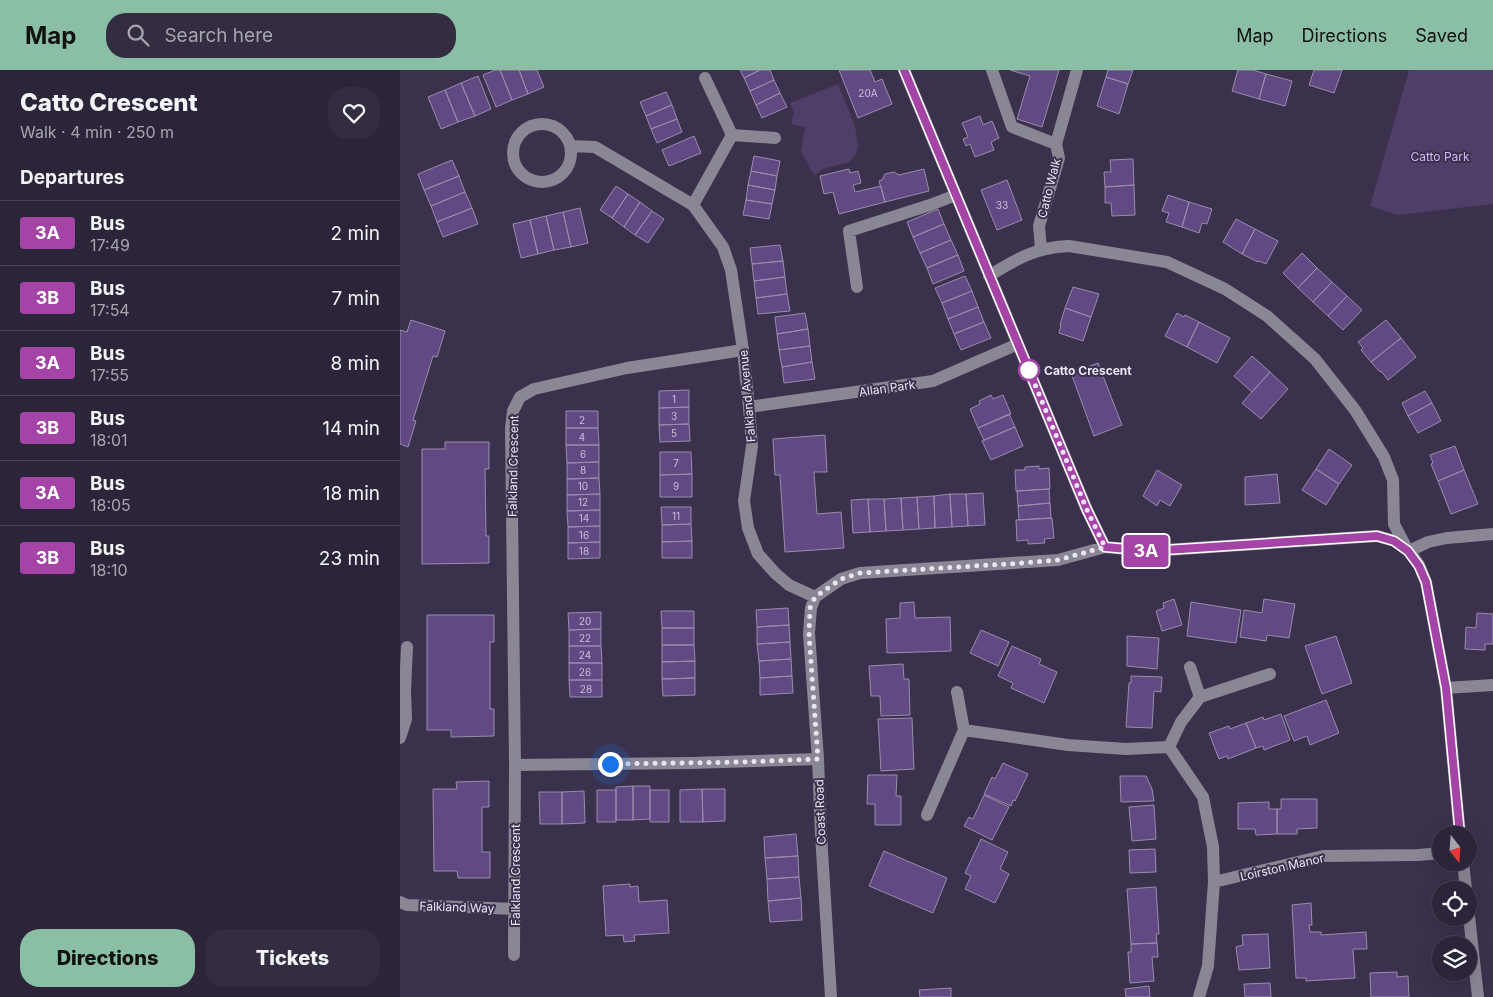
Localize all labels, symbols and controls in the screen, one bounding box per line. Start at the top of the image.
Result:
search box [106,13,456,58]
text: Map [25,21,76,50]
icon: search [124,21,152,49]
text: Search here [164,24,273,47]
text: Map [1236,25,1274,46]
text: Directions [1302,25,1387,46]
text: Saved [1415,25,1468,46]
button: heart [328,87,380,139]
house number: 20A [858,87,878,99]
text: Catto Crescent [20,88,198,117]
text: Walk · 4 min · 250 m [20,122,174,142]
park label: Catto Park [1410,149,1470,164]
street label: Catto Walk [1034,156,1064,219]
text: Departures [20,166,124,189]
house number: 33 [996,199,1008,211]
text: Bus [90,212,125,235]
text: 3A [35,222,60,243]
text: 2 min [331,222,380,245]
text: 17:49 [90,235,130,255]
text: Bus [90,277,125,300]
text: 3B [36,287,59,308]
text: 7 min [331,287,380,310]
text: 17:54 [90,300,130,320]
text: Bus [90,342,125,365]
street label: Falkland Avenue [735,349,759,443]
text: 3A [35,352,60,373]
text: 8 min [330,352,380,375]
marker: Catto Crescent [1018,359,1040,381]
place label: Catto Crescent [1044,363,1132,378]
text: 17:55 [90,365,129,385]
street label: Allan Park [858,377,917,399]
house number: 1 [672,393,676,405]
text: Bus [90,407,125,430]
house number: 3 [671,410,677,422]
house number: 2 [579,414,585,426]
street label: Falkland Crescent [505,415,521,517]
text: 3B [36,417,59,438]
text: 14 min [322,417,380,440]
house number: 5 [671,427,677,439]
text: 18:01 [90,430,128,450]
house number: 4 [579,431,585,443]
house number: 6 [580,448,586,460]
house number: 7 [673,457,679,469]
house number: 8 [580,464,586,476]
text: Bus [90,472,125,495]
house number: 10 [578,480,588,492]
house number: 9 [673,480,679,492]
text: 3A [35,482,60,503]
text: 18 min [323,482,380,505]
text: 18:05 [90,495,131,515]
house number: 12 [578,496,588,508]
house number: 11 [672,510,680,522]
house number: 14 [579,512,589,524]
house number: 16 [579,529,589,541]
line badge: 3A [1124,535,1168,567]
text: Bus [90,537,125,560]
text: 3A [1133,540,1159,561]
house number: 18 [579,545,589,557]
text: 3B [36,547,59,568]
text: 23 min [319,547,380,570]
text: 18:10 [90,560,128,580]
house number: 20 [579,615,591,627]
house number: 22 [579,632,591,644]
house number: 24 [579,649,591,661]
house number: 26 [579,666,591,678]
house number: 28 [580,683,592,695]
your location [598,752,623,777]
street label: Coast Road [811,779,829,845]
street label: Falkland Crescent [508,824,523,926]
north arrow [1432,826,1478,871]
map controls [1432,826,1477,981]
street label: Loirston Manor [1239,850,1326,884]
button: locate [1432,881,1477,926]
street label: Falkland Way [419,898,495,916]
button: Directions [20,929,195,987]
button: Tickets [205,929,380,987]
button: layers [1432,936,1477,981]

